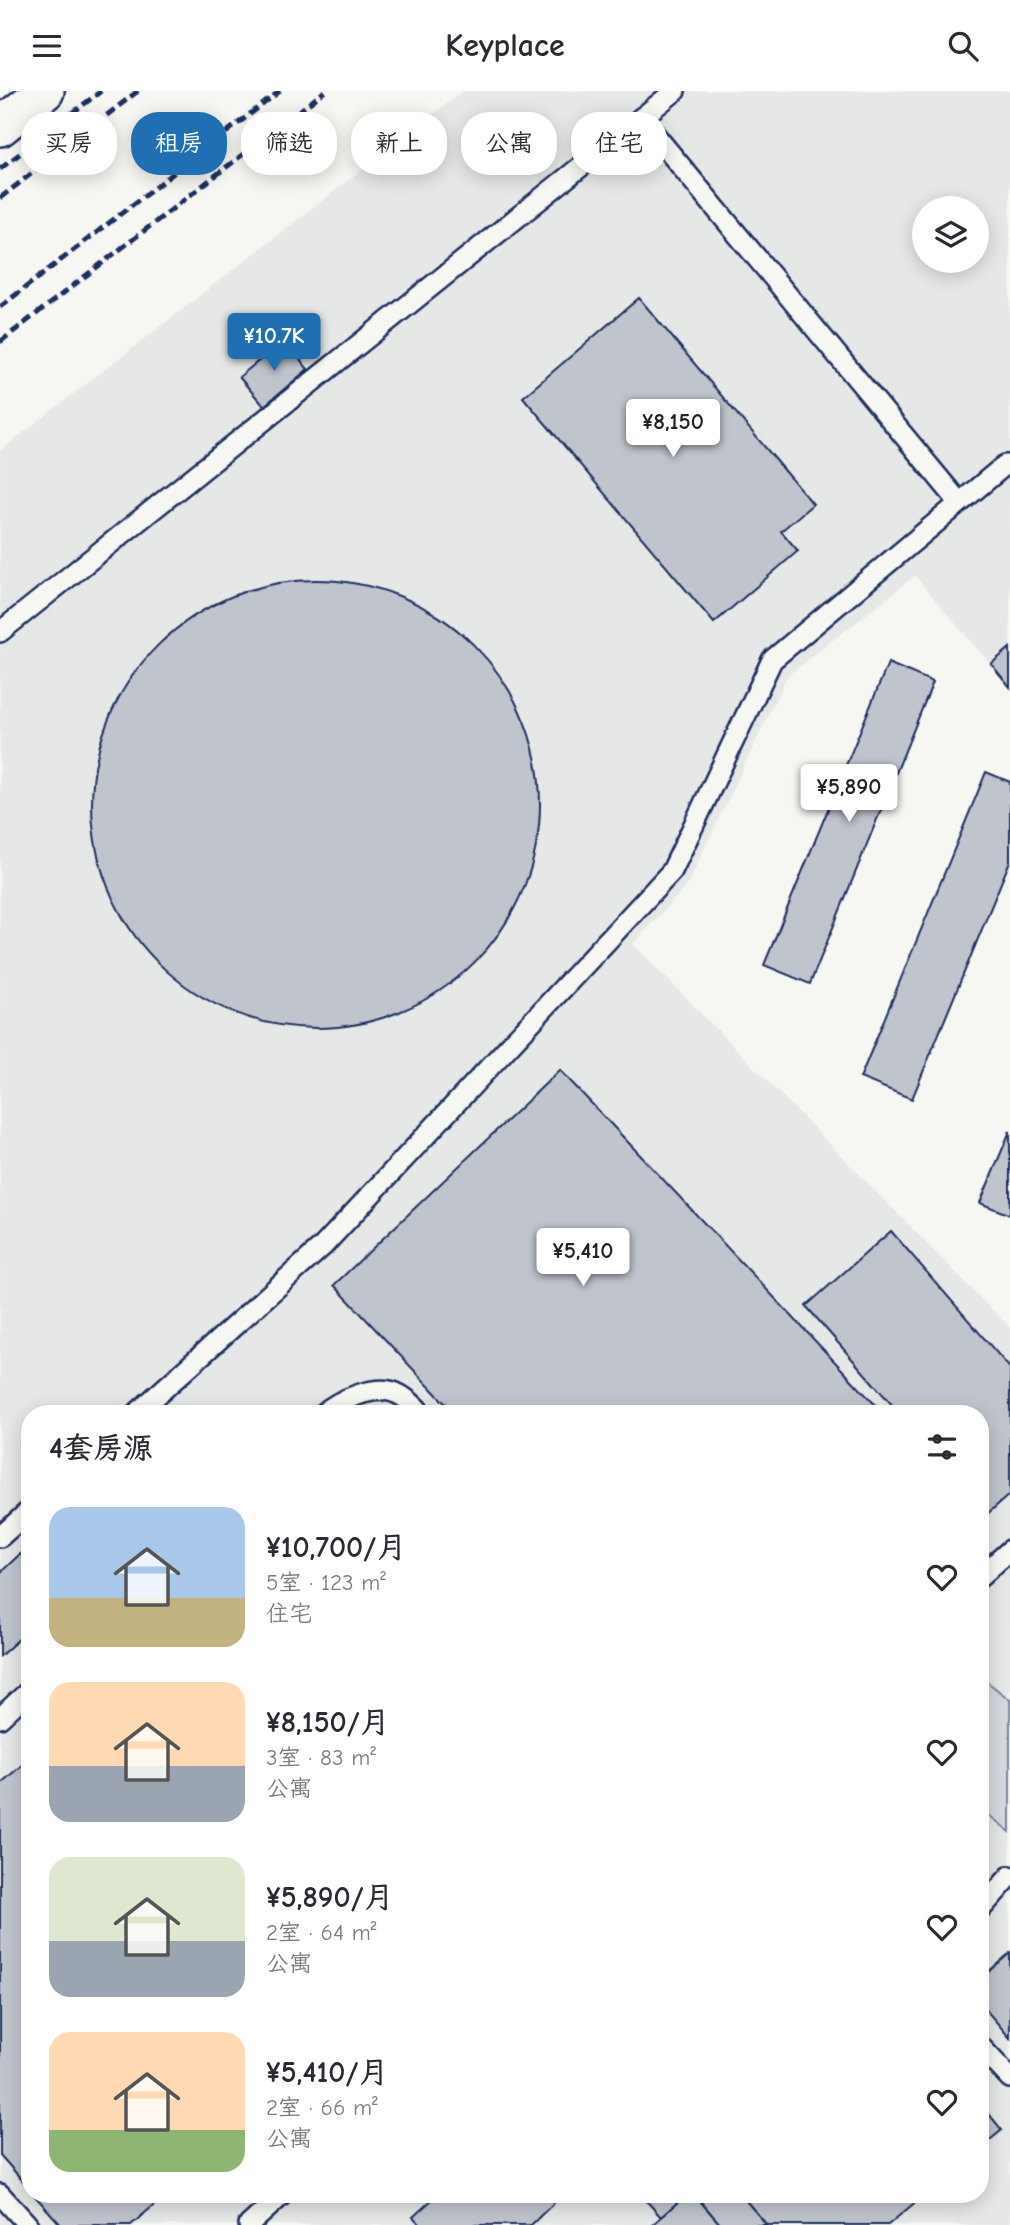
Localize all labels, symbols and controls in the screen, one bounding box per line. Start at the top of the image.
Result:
icon: menu [28,27,66,65]
text: Keyplace [445,27,565,64]
icon: search [944,27,982,65]
chip: 买房 [21,112,117,175]
chip: 租房 [131,112,227,175]
chip: 筛选 [241,112,337,175]
chip: 新上 [351,112,447,175]
chip: 公寓 [461,112,557,175]
chip: 住宅 [571,112,667,175]
map controls [912,196,989,273]
button: layers [912,196,989,273]
pin: ¥10.7K [217,313,331,373]
text: ¥10.7K [244,322,304,349]
pin: ¥8,150 [616,399,730,459]
text: ¥8,150 [642,408,704,435]
pin: ¥5,890 [792,765,906,824]
text: ¥5,890 [817,773,881,800]
pin: ¥5,410 [526,1229,640,1288]
text: ¥5,410 [553,1237,613,1264]
icon: filters [923,1428,961,1466]
text: 4套房源 [49,1431,153,1466]
text: ¥10,700/月 [266,1530,406,1565]
icon: home [105,1535,189,1619]
icon: heart [923,1558,961,1596]
text: 5室 · 123 m² [266,1569,386,1596]
text: 住宅 [266,1600,312,1627]
text: ¥8,150/月 [266,1705,390,1740]
icon: home [105,1710,189,1794]
icon: heart [923,1733,961,1771]
text: 3室 · 83 m² [266,1744,376,1771]
text: 公寓 [266,1775,312,1802]
text: ¥5,890/月 [266,1880,394,1915]
icon: home [105,1885,189,1969]
icon: heart [923,1908,961,1946]
text: 2室 · 64 m² [266,1919,376,1946]
text: 公寓 [266,1950,312,1977]
text: ¥5,410/月 [266,2055,389,2090]
icon: home [105,2060,189,2144]
icon: heart [923,2083,961,2121]
text: 2室 · 66 m² [266,2094,378,2121]
text: 公寓 [266,2125,312,2152]

